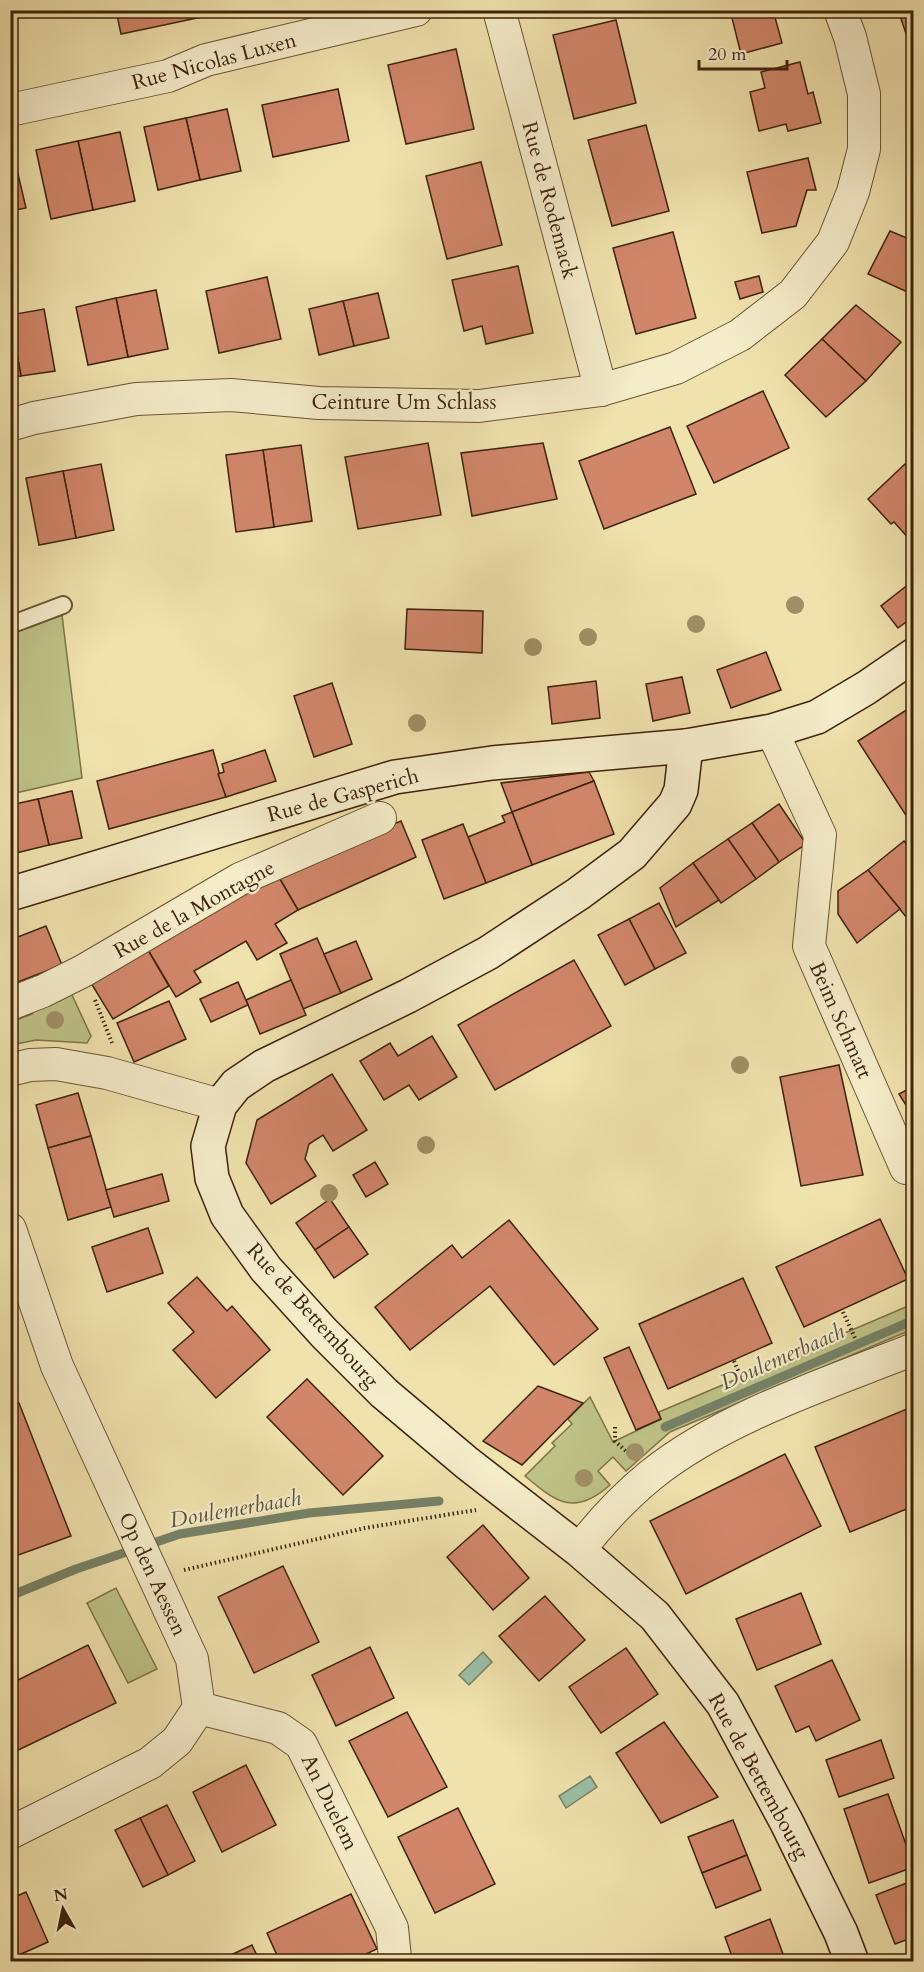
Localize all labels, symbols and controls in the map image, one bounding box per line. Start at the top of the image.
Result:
street label: Rue Nicolas Luxen [129,26,300,97]
scale bar [699,33,788,71]
text: 20 m [708,42,747,67]
street label: Rue de Rodemack [515,118,585,283]
street label: Ceinture Um Schlass [311,388,497,417]
street label: Rue de Gasperich [264,761,423,830]
street label: Rue de la Montagne [109,853,280,966]
street label: Beim Schmatt [802,957,879,1083]
street label: Rue de Bettembourg [240,1237,386,1394]
water label: Doulemerbaach [716,1316,850,1398]
water label: Doulemerbaach [167,1483,304,1535]
street label: Op den Aessen [111,1508,194,1641]
street label: Rue de Bettembourg [701,1688,816,1865]
street label: An Duelem [294,1749,365,1855]
north arrow [33,1879,93,1939]
text: N [52,1883,69,1907]

